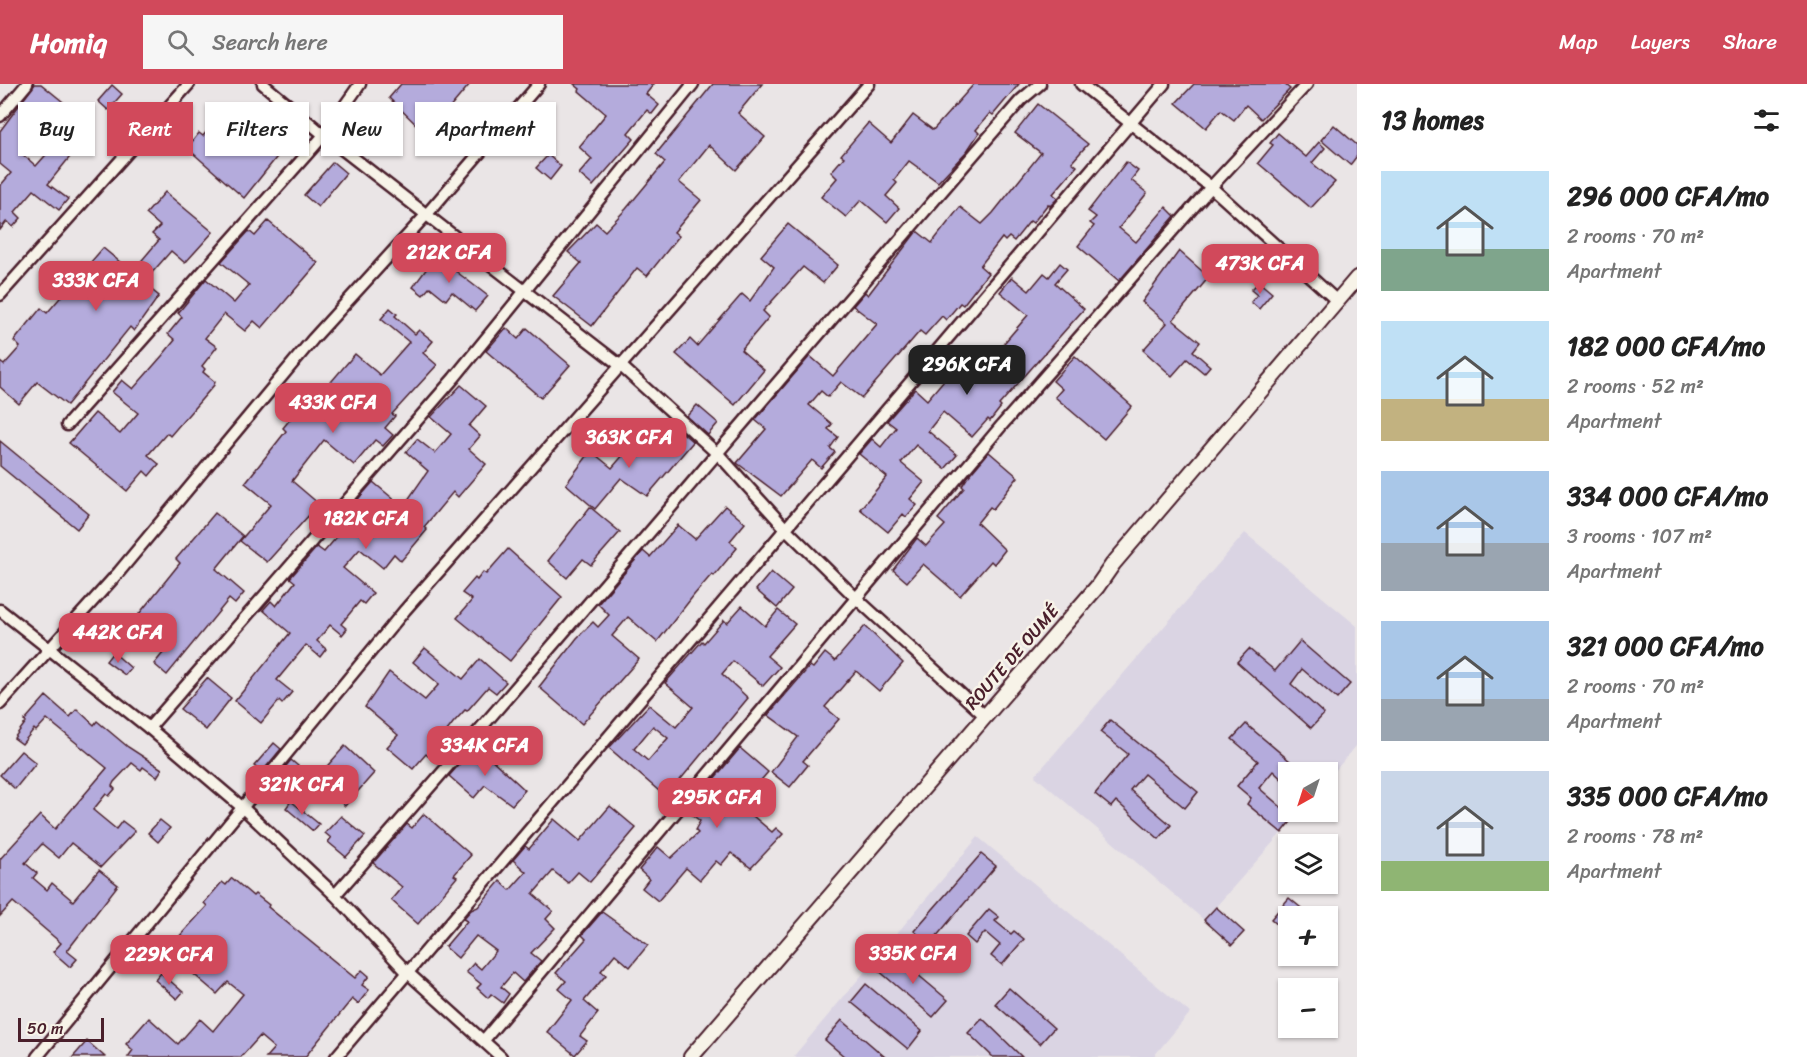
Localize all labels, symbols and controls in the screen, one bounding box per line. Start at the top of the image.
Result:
search box [143,15,563,69]
text: Homiq [30,18,107,67]
text: Search here [212,23,328,62]
text: Map [1559,23,1598,61]
text: Layers [1631,23,1690,61]
text: Share [1723,23,1777,61]
icon: search [164,26,197,59]
text: 13 homes [1381,97,1484,143]
chip: Buy [18,102,95,156]
chip: Rent [107,102,193,156]
chip: Filters [205,102,309,156]
chip: New [321,102,403,156]
chip: Apartment [415,102,556,156]
icon: filters [1750,104,1783,137]
text: 296 000 CFA/mo [1567,173,1769,219]
icon: home [1429,195,1501,267]
text: 2 rooms · 70 m² [1567,219,1704,254]
pin: 212K CFA [387,233,511,284]
text: 212K CFA [406,235,492,270]
pin: 473K CFA [1198,244,1322,295]
text: 473K CFA [1216,246,1304,281]
text: Apartment [1567,254,1661,289]
pin: 333K CFA [34,261,158,312]
text: 333K CFA [53,263,139,298]
text: 182 000 CFA/mo [1567,323,1765,369]
pin: 296K CFA [905,345,1029,396]
icon: home [1429,345,1501,417]
text: 296K CFA [922,347,1012,382]
text: 2 rooms · 52 m² [1567,369,1704,404]
pin: 433K CFA [271,383,395,434]
text: 433K CFA [289,385,377,420]
text: Apartment [1567,404,1661,439]
pin: 363K CFA [567,418,691,469]
text: 363K CFA [585,420,673,455]
text: 334 000 CFA/mo [1567,473,1768,519]
icon: home [1429,495,1501,567]
pin: 182K CFA [304,499,428,550]
text: 182K CFA [323,501,409,536]
text: 3 rooms · 107 m² [1567,519,1712,554]
text: Apartment [1567,554,1661,589]
street label: ROUTE DE OUMÉ [957,596,1068,717]
pin: 442K CFA [56,613,180,664]
text: 442K CFA [73,615,163,650]
text: 321 000 CFA/mo [1567,623,1764,669]
icon: home [1429,645,1501,717]
text: 2 rooms · 70 m² [1567,669,1704,704]
text: Apartment [1567,704,1661,739]
pin: 334K CFA [423,726,547,777]
text: 334K CFA [441,728,529,763]
north arrow [1278,762,1338,822]
map controls [1278,762,1338,1038]
pin: 321K CFA [240,765,364,816]
text: 321K CFA [260,767,344,802]
text: 335 000 CFA/mo [1567,773,1768,819]
pin: 295K CFA [655,778,779,829]
text: 295K CFA [672,780,762,815]
icon: home [1429,795,1501,867]
text: 2 rooms · 78 m² [1567,819,1703,854]
button: layers [1278,834,1338,894]
text: Apartment [1567,854,1661,889]
button: + [1278,906,1338,966]
pin: 335K CFA [851,934,975,985]
pin: 229K CFA [107,935,231,986]
text: 335K CFA [869,936,957,971]
text: 229K CFA [124,937,214,972]
button: − [1278,978,1338,1038]
text: 50 m [27,1014,63,1043]
scale bar [18,1015,104,1042]

